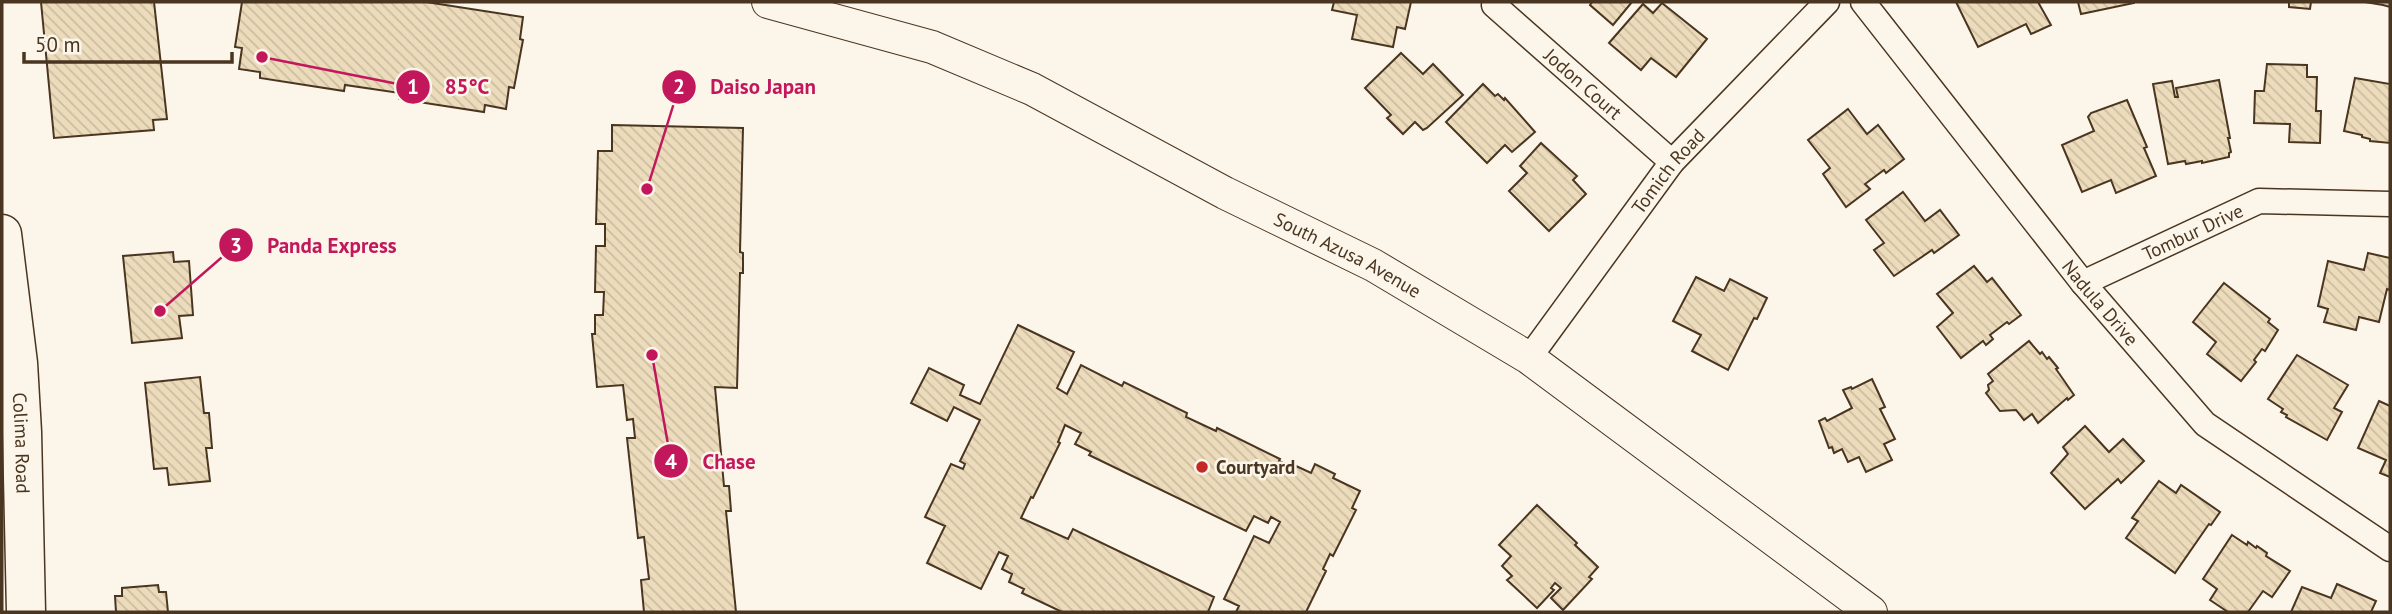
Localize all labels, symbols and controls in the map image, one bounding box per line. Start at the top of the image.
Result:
scale bar [24,21,233,65]
text: 50 m [35,31,81,58]
street label: Jodon Court [1539,42,1627,125]
callout: 85°C [396,66,503,108]
callout: Daiso Japan [661,66,830,108]
text: 1 [407,73,419,100]
text: 85°C [445,73,490,100]
text: 2 [673,73,685,100]
text: Daiso Japan [710,73,816,100]
street label: Tomich Road [1626,124,1710,219]
street label: Tombur Drive [2138,198,2247,266]
street label: South Azusa Avenue [1270,207,1425,303]
callout: Panda Express [218,224,411,266]
text: 3 [230,232,242,259]
text: Panda Express [267,232,397,259]
street label: Nadula Drive [2057,255,2144,350]
street label: Colima Road [8,392,35,494]
callout: Chase [654,440,770,482]
text: 4 [665,448,677,475]
text: Chase [702,448,756,475]
place label: Courtyard [1216,455,1295,479]
marker: Courtyard [1194,459,1210,475]

